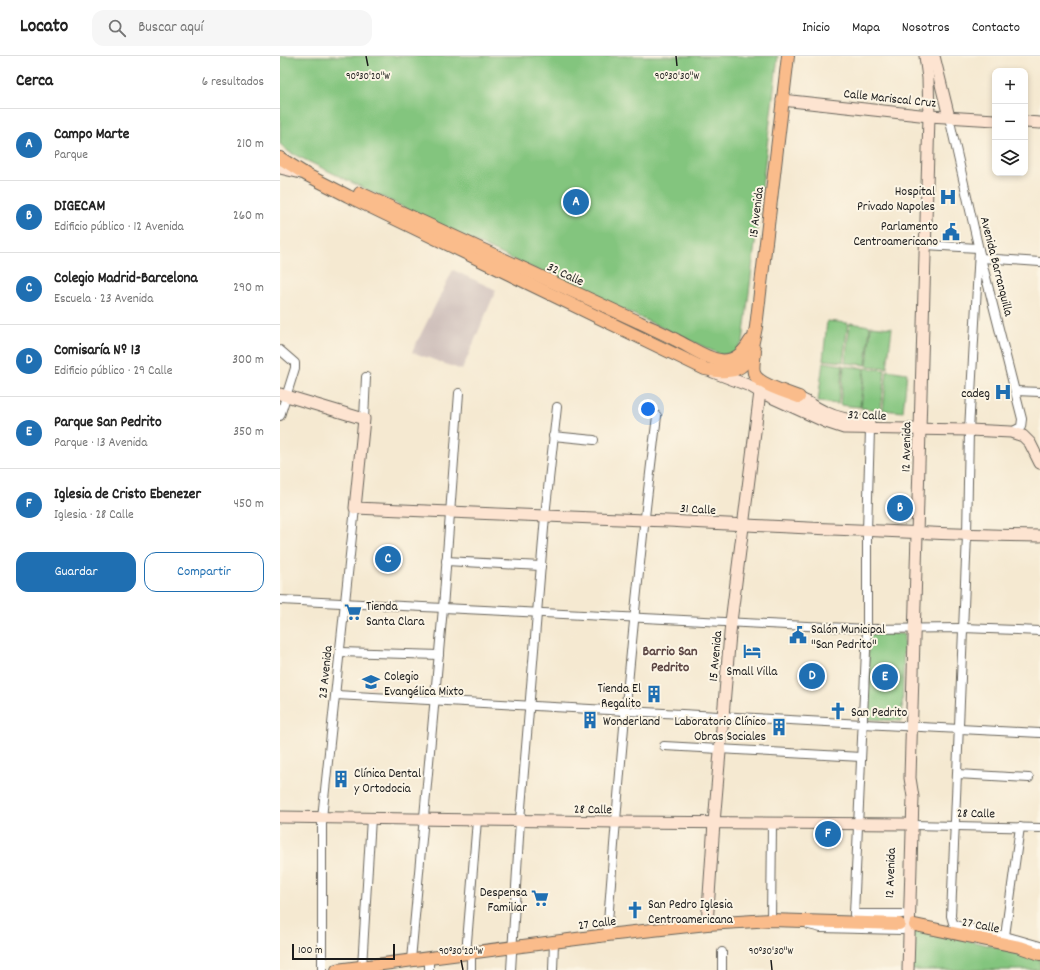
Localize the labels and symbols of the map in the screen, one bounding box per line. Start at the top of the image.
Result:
text: 90°30'20"W [346,70,390,84]
text: 90°30'30"W [655,70,699,84]
street label: Calle Mariscal Cruz [843,85,937,114]
place label: Hospital Privado Napoles [857,183,935,217]
street label: 15 Avenida [745,185,770,239]
pin: A [563,187,589,217]
hospital icon: Hospital Privado Napoles [938,187,958,207]
street label: Avenida Barranquilla [974,215,1017,319]
place label: Parlamento Centroamericano [853,218,938,252]
public building icon: Parlamento Centroamericano [941,222,961,242]
street label: 32 Calle [543,258,587,292]
hospital icon: cadeg [993,382,1013,402]
place label: cadeg [961,385,990,404]
your location [638,399,658,419]
street label: 32 Calle [847,406,887,427]
street label: 12 Avenida [898,421,917,472]
pin: B [887,493,913,523]
street label: 31 Calle [679,500,717,521]
pin: C [375,544,401,574]
place label: Tienda Santa Clara [366,598,425,632]
supermarket icon: Tienda Santa Clara [343,602,363,622]
place label: Salón Municipal "San Pedrito" [811,621,885,655]
public building icon: Salón Municipal "San Pedrito" [788,625,808,645]
street label: 15 Avenida [705,629,728,682]
hotel icon: Small Villa [742,641,762,661]
district label: Barrio San Pedrito [643,642,698,678]
street label: 23 Avenida [314,644,339,700]
pin: D [799,661,825,691]
pin: E [872,662,898,692]
place label: Small Villa [727,663,778,682]
place label: Colegio Evangélica Mixto [384,668,464,702]
school or university icon: Colegio Evangélica Mixto [361,672,381,692]
place label: Tienda El Regalito [598,680,641,714]
building icon: Tienda El Regalito [644,684,664,704]
church icon: San Pedrito [828,701,848,721]
place label: San Pedrito [851,704,908,723]
building icon: Wonderland [580,710,600,730]
place label: Wonderland [603,713,660,732]
place label: Laboratorio Clínico Obras Sociales [674,713,766,747]
building icon: Laboratorio Clínico Obras Sociales [769,717,789,737]
place label: Clínica Dental y Ortodocia [354,765,421,799]
building icon: Clínica Dental y Ortodocia [331,769,351,789]
street label: 28 Calle [574,801,613,820]
street label: 28 Calle [957,805,996,824]
pin: F [815,819,841,849]
street label: 12 Avenida [881,847,902,899]
place label: Despensa Familiar [480,884,528,918]
supermarket icon: Despensa Familiar [530,888,550,908]
place label: San Pedro Iglesia Centroamericana [648,896,734,930]
church icon: San Pedro Iglesia Centroamericana [625,900,645,920]
street label: 27 Calle [577,913,618,936]
street label: 27 Calle [960,913,1001,939]
scale bar [292,942,395,961]
text: 90°30'20"W [439,945,483,959]
text: 90°30'30"W [749,945,793,959]

